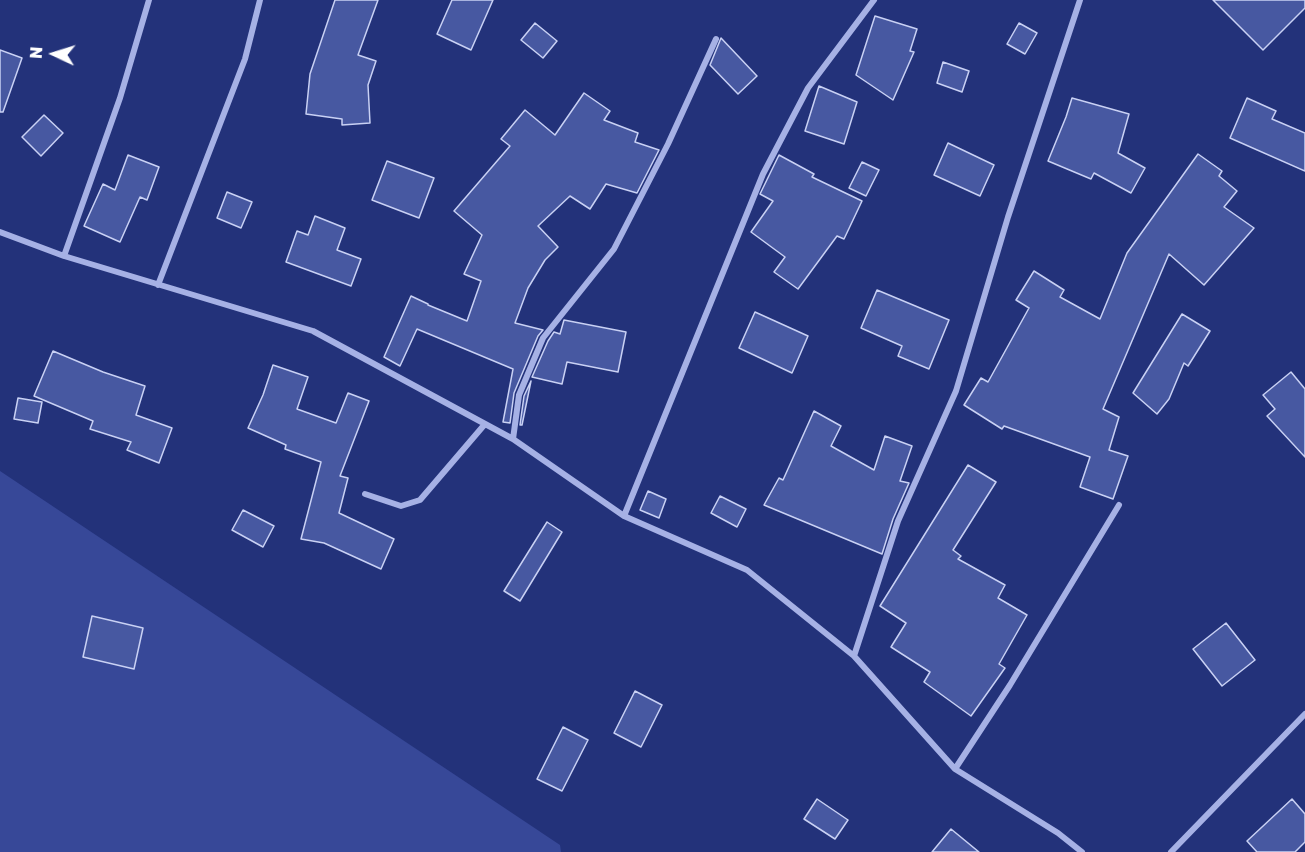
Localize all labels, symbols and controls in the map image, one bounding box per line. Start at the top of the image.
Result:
north arrow [24,24,84,84]
text: N [26,46,46,60]

